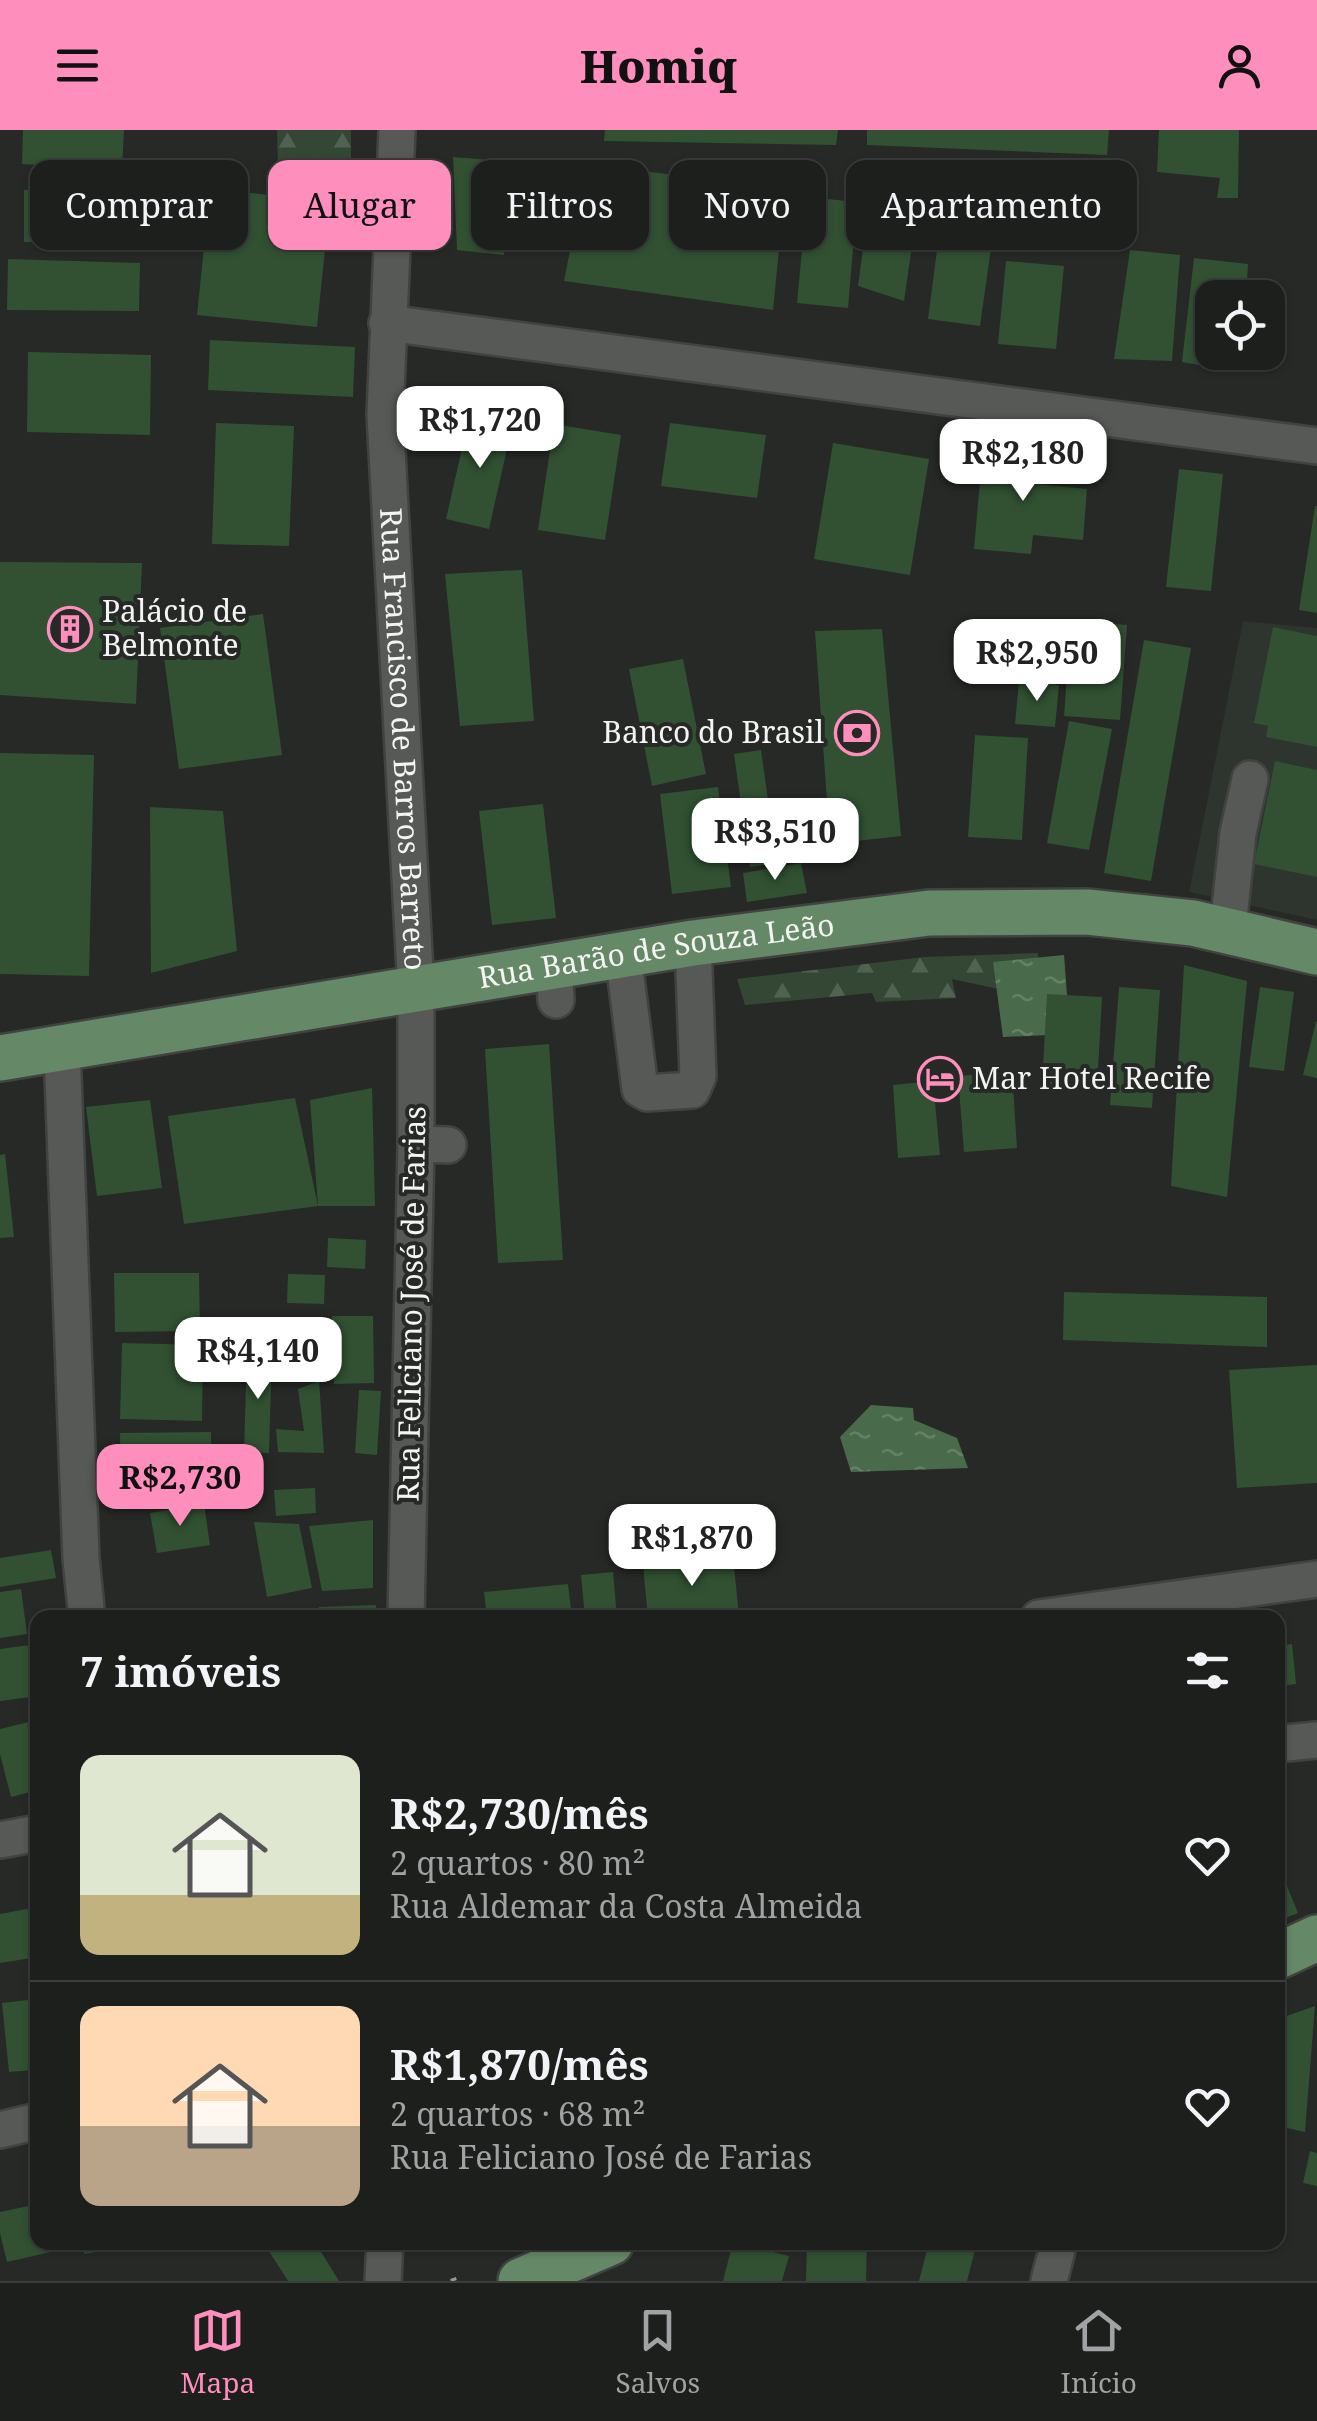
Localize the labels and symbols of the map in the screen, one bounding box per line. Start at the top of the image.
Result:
pin: R$1,720 [388,386,572,471]
pin: R$2,180 [931,419,1115,504]
street label: Rua Francisco de Barros Barreto [371,507,437,972]
place label: Palácio de Belmonte [102,590,247,665]
building icon: Palácio de Belmonte [47,606,93,652]
pin: R$2,950 [945,619,1129,704]
bank icon: Banco do Brasil [834,710,880,756]
place label: Banco do Brasil [602,711,824,752]
pin: R$3,510 [683,798,867,883]
street label: Rua Barão de Souza Leão [475,903,837,997]
hotel icon: Mar Hotel Recife [917,1056,963,1102]
place label: Mar Hotel Recife [972,1057,1211,1098]
street label: Rua Feliciano José de Farias [387,1106,434,1502]
pin: R$4,140 [166,1317,350,1402]
pin: R$2,730 [88,1444,272,1529]
pin: R$1,870 [600,1504,784,1589]

